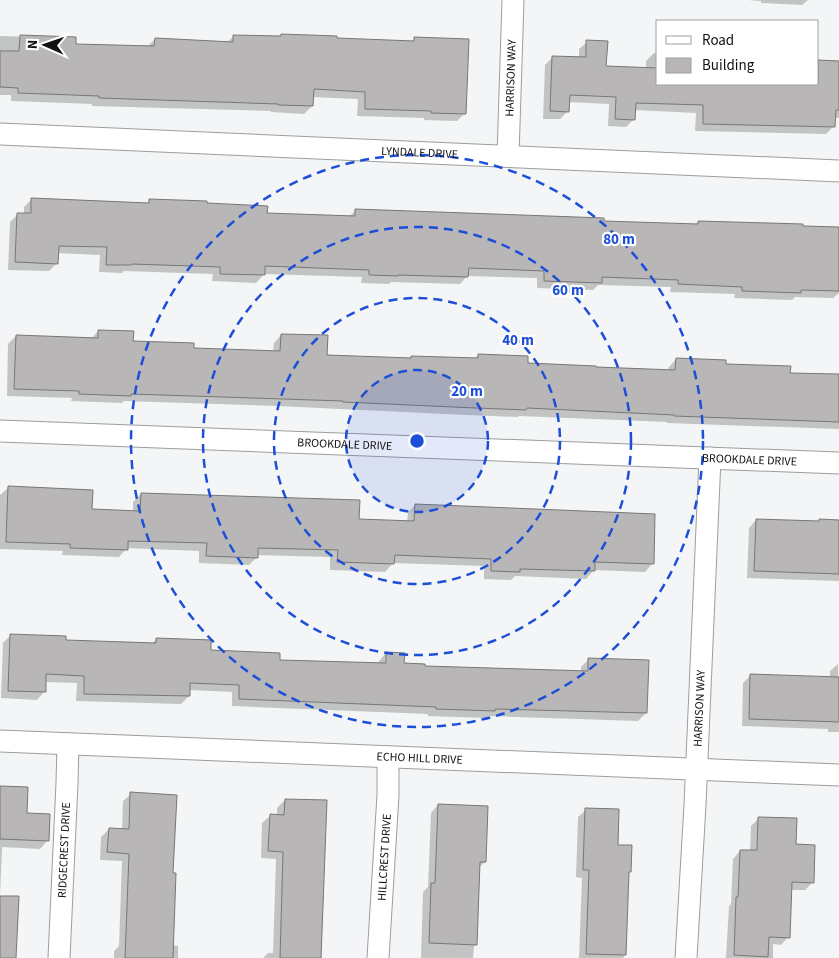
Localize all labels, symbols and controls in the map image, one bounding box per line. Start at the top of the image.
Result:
north arrow [20,20,70,70]
legend [656,20,819,85]
text: Road [702,30,734,51]
street label: HARRISON WAY [501,39,521,117]
text: N [23,40,43,50]
text: Building [702,55,755,76]
street label: LYNDALE DRIVE [381,143,458,163]
text: 80 m [603,229,635,250]
text: 60 m [552,280,584,301]
text: 40 m [502,330,534,351]
text: 20 m [451,381,483,402]
centre of rings [408,432,426,450]
street label: BROOKDALE DRIVE [297,434,393,455]
street label: BROOKDALE DRIVE [702,450,797,470]
street label: HARRISON WAY [690,669,710,747]
street label: ECHO HILL DRIVE [376,748,463,769]
street label: RIDGECREST DRIVE [54,802,75,898]
street label: HILLCREST DRIVE [374,813,396,901]

